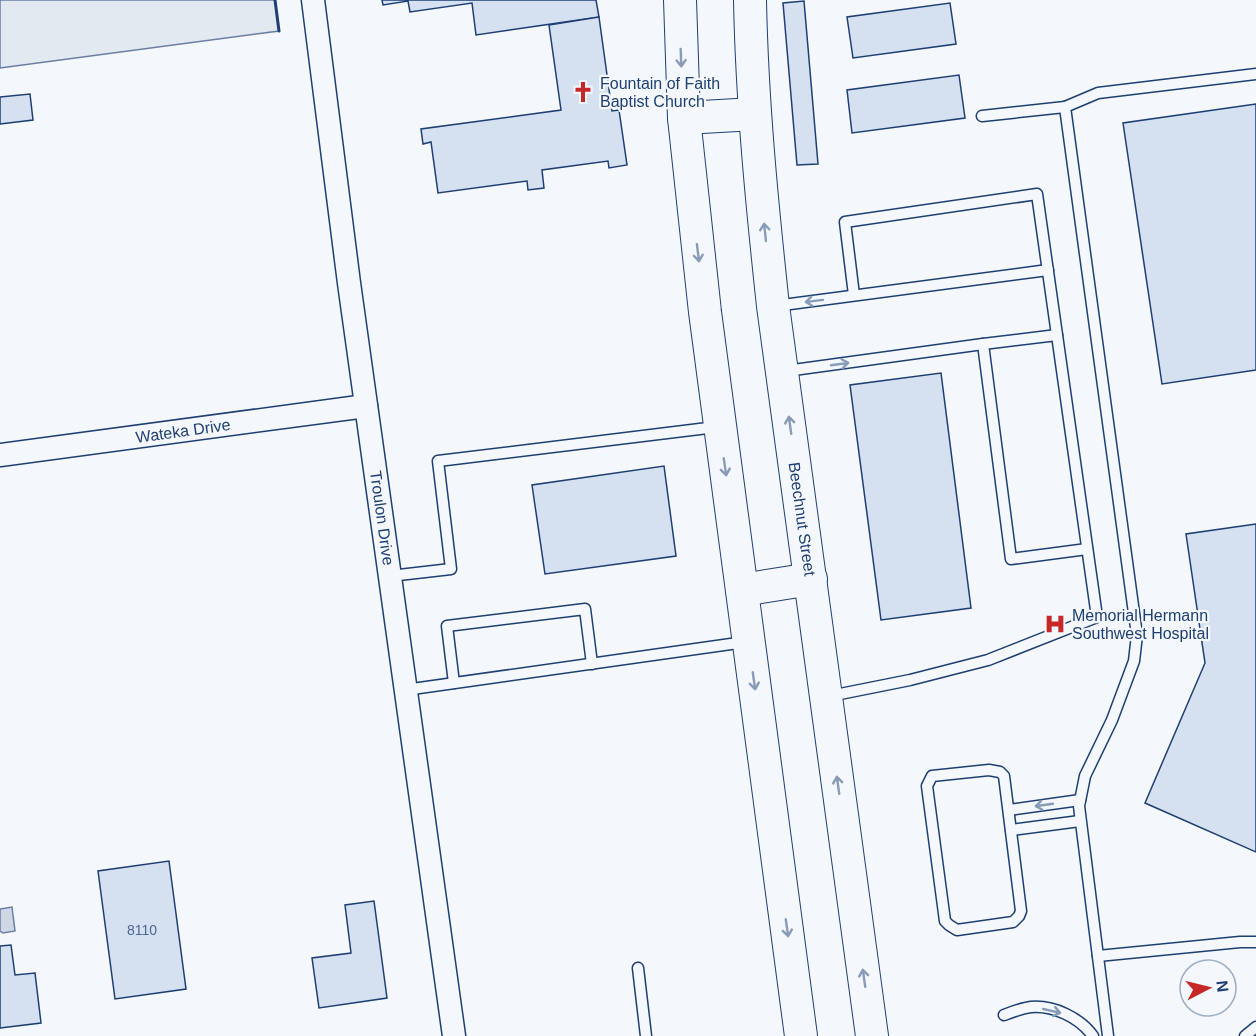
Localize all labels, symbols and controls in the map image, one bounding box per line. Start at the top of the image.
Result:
one-way arrow [676,48,687,68]
place label: Fountain of Faith Baptist Church [600,75,720,110]
church icon: Fountain of Faith Baptist Church [571,80,595,104]
one-way arrow [759,222,770,242]
one-way arrow [693,242,704,262]
one-way arrow [804,295,824,306]
one-way arrow [830,358,850,369]
street label: Wateka Drive [135,416,232,446]
one-way arrow [784,416,795,435]
one-way arrow [720,457,731,476]
street label: Beechnut Street [786,461,818,578]
street label: Troulon Drive [367,470,397,567]
place label: Memorial Hermann Southwest Hospital [1072,607,1209,642]
hospital icon: Memorial Hermann Southwest Hospital [1043,612,1067,636]
one-way arrow [748,671,759,690]
one-way arrow [833,775,844,795]
one-way arrow [1035,800,1055,811]
one-way arrow [781,917,792,937]
house number: 8110 [127,922,157,938]
north arrow [1178,958,1238,1018]
one-way arrow [859,969,870,988]
text: N [1213,979,1232,993]
one-way arrow [1042,1005,1061,1017]

